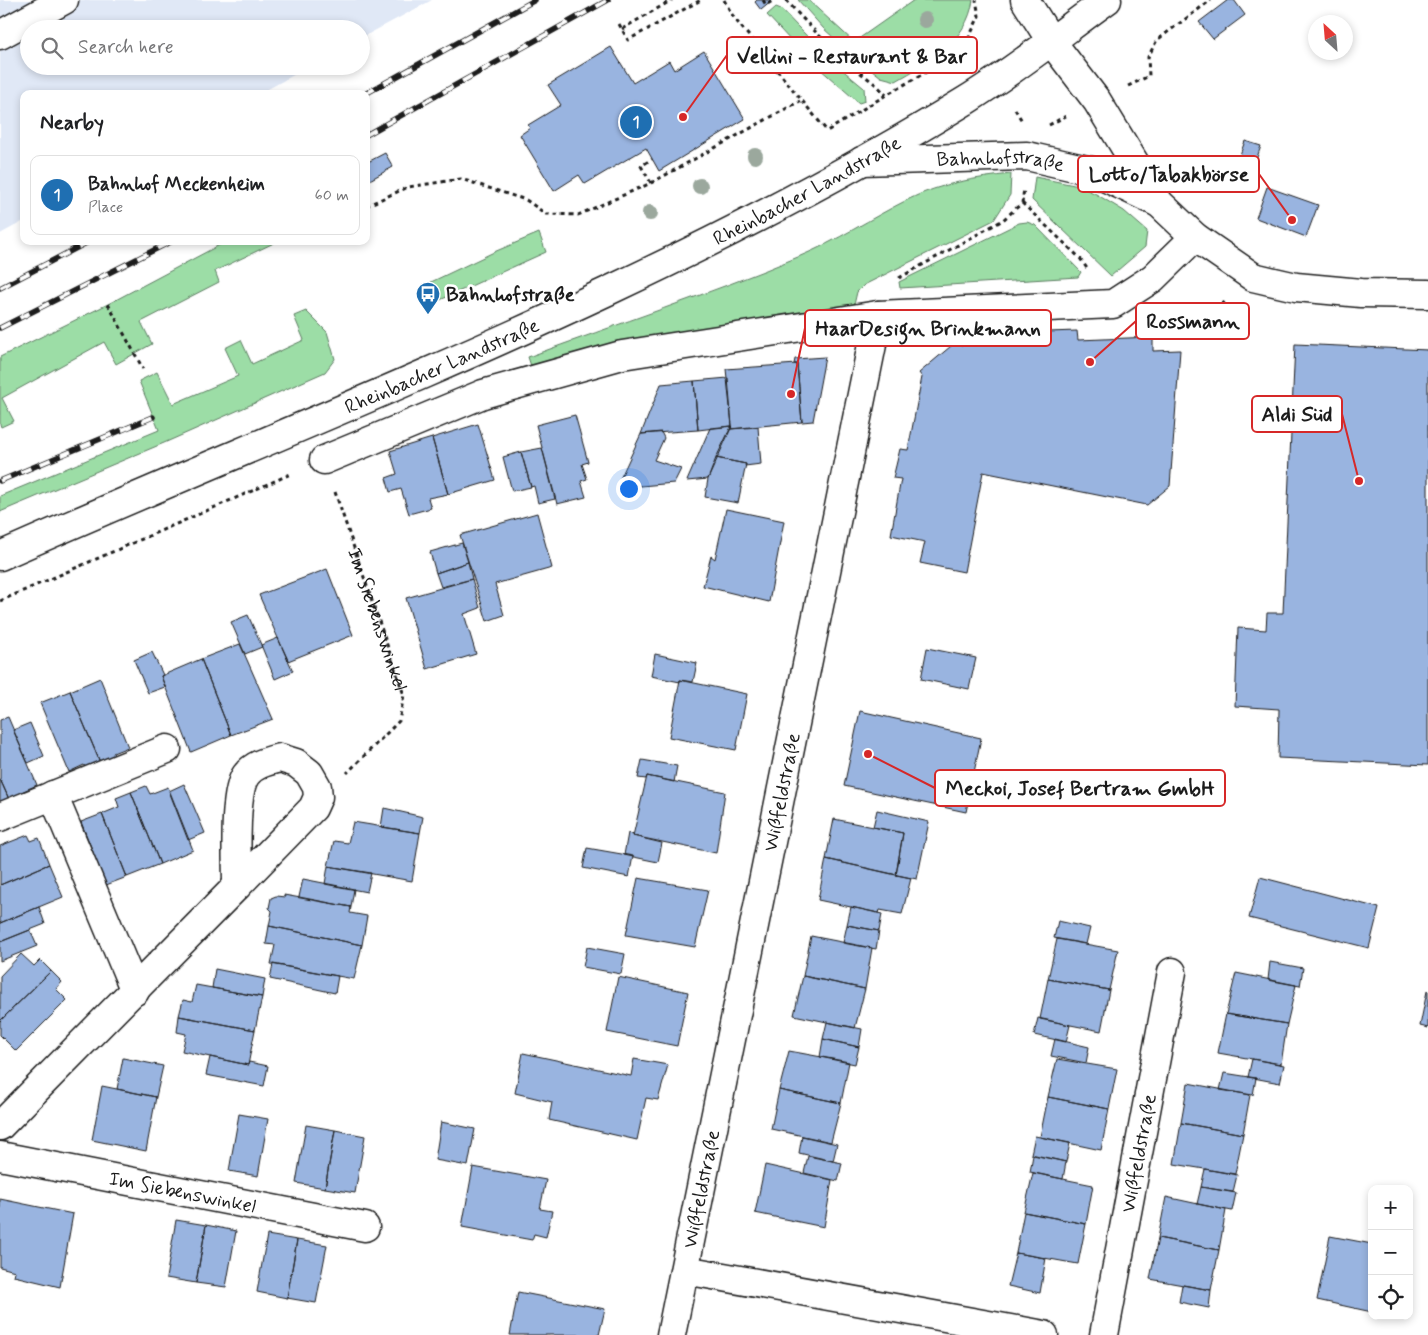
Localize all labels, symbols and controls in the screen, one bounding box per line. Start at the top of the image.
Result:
north arrow [1308,15,1353,60]
search box [20,20,370,75]
icon: search [38,34,66,62]
text: Search here [78,35,174,60]
callout: Vellini - Restaurant & Bar [727,37,977,73]
text: Vellini - Restaurant & Bar [737,43,968,71]
pin: 1 [620,103,652,141]
text: Nearby [40,109,104,137]
street label: Rheinbacher Landstraße [709,130,906,253]
street label: Bahnhofstraße [936,144,1067,179]
callout: Lotto/Tabakbörse [1078,156,1259,192]
text: Lotto/Tabakbörse [1089,161,1250,189]
text: Bahnhof Meckenheim [88,172,265,197]
text: 1 [53,185,61,206]
text: 60 m [315,185,349,206]
text: Place [88,197,123,218]
bus stop icon: Bahnhofstraße [415,281,441,315]
place label: Bahnhofstraße [446,282,575,309]
callout: Rossmann [1136,303,1249,339]
text: Rossmann [1146,308,1240,336]
callout: HaarDesign Brinkmann [805,310,1051,346]
street label: Rheinbacher Landstraße [341,312,544,421]
text: HaarDesign Brinkmann [815,315,1041,345]
callout: Aldi Süd [1252,396,1342,432]
text: Aldi Süd [1262,401,1332,429]
your location [616,476,642,502]
street label: Im Siebenswinkel [340,544,414,694]
street label: Wißfeldstraße [757,731,808,854]
callout: Meckoi, Josef Bertram GmbH [935,770,1225,806]
text: Meckoi, Josef Bertram GmbH [945,775,1215,803]
street label: Wißfeldstraße [1115,1092,1164,1215]
street label: Wißfeldstraße [677,1127,727,1251]
street label: Im Siebenswinkel [106,1165,258,1220]
map controls [1368,1185,1413,1320]
button: + [1368,1185,1413,1230]
button: − [1368,1230,1413,1275]
button: locate [1368,1275,1413,1320]

